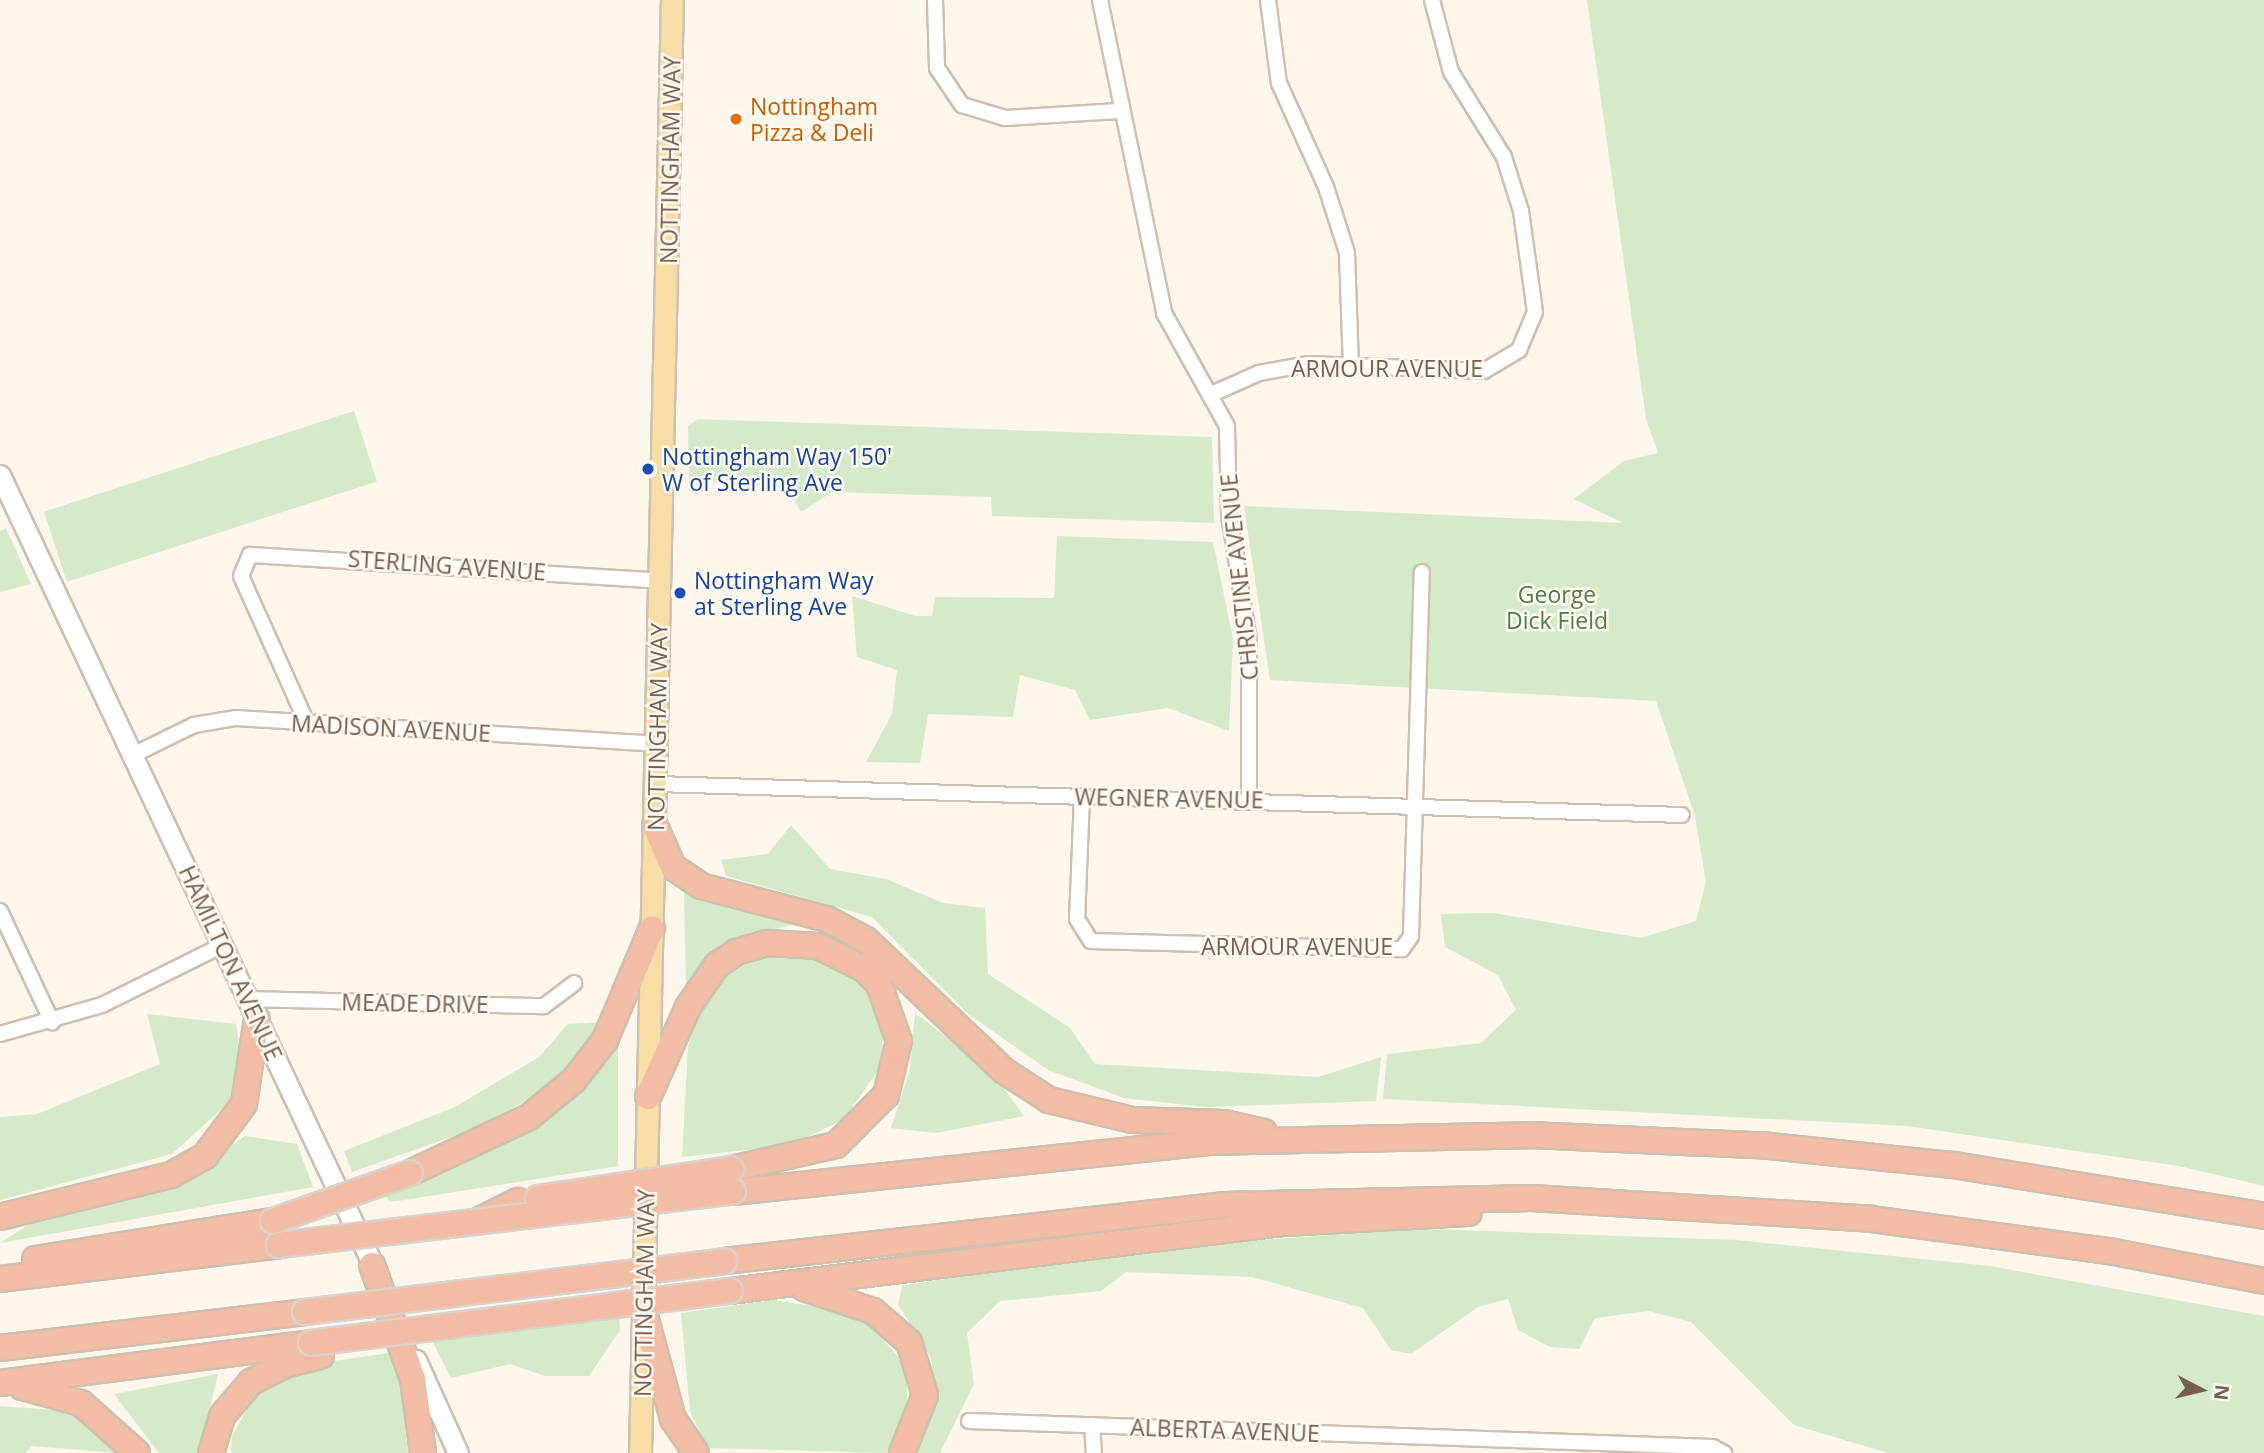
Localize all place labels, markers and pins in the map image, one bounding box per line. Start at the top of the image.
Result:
place label: Nottingham Pizza & Deli [750,92,878,146]
marker: Nottingham Pizza & Deli [728,111,744,127]
place label: Nottingham Way 150' W of Sterling Ave [662,442,892,496]
marker: Nottingham Way 150' W of Sterling Ave [640,461,656,477]
place label: Nottingham Way at Sterling Ave [694,566,874,620]
marker: Nottingham Way at Sterling Ave [672,585,688,601]

